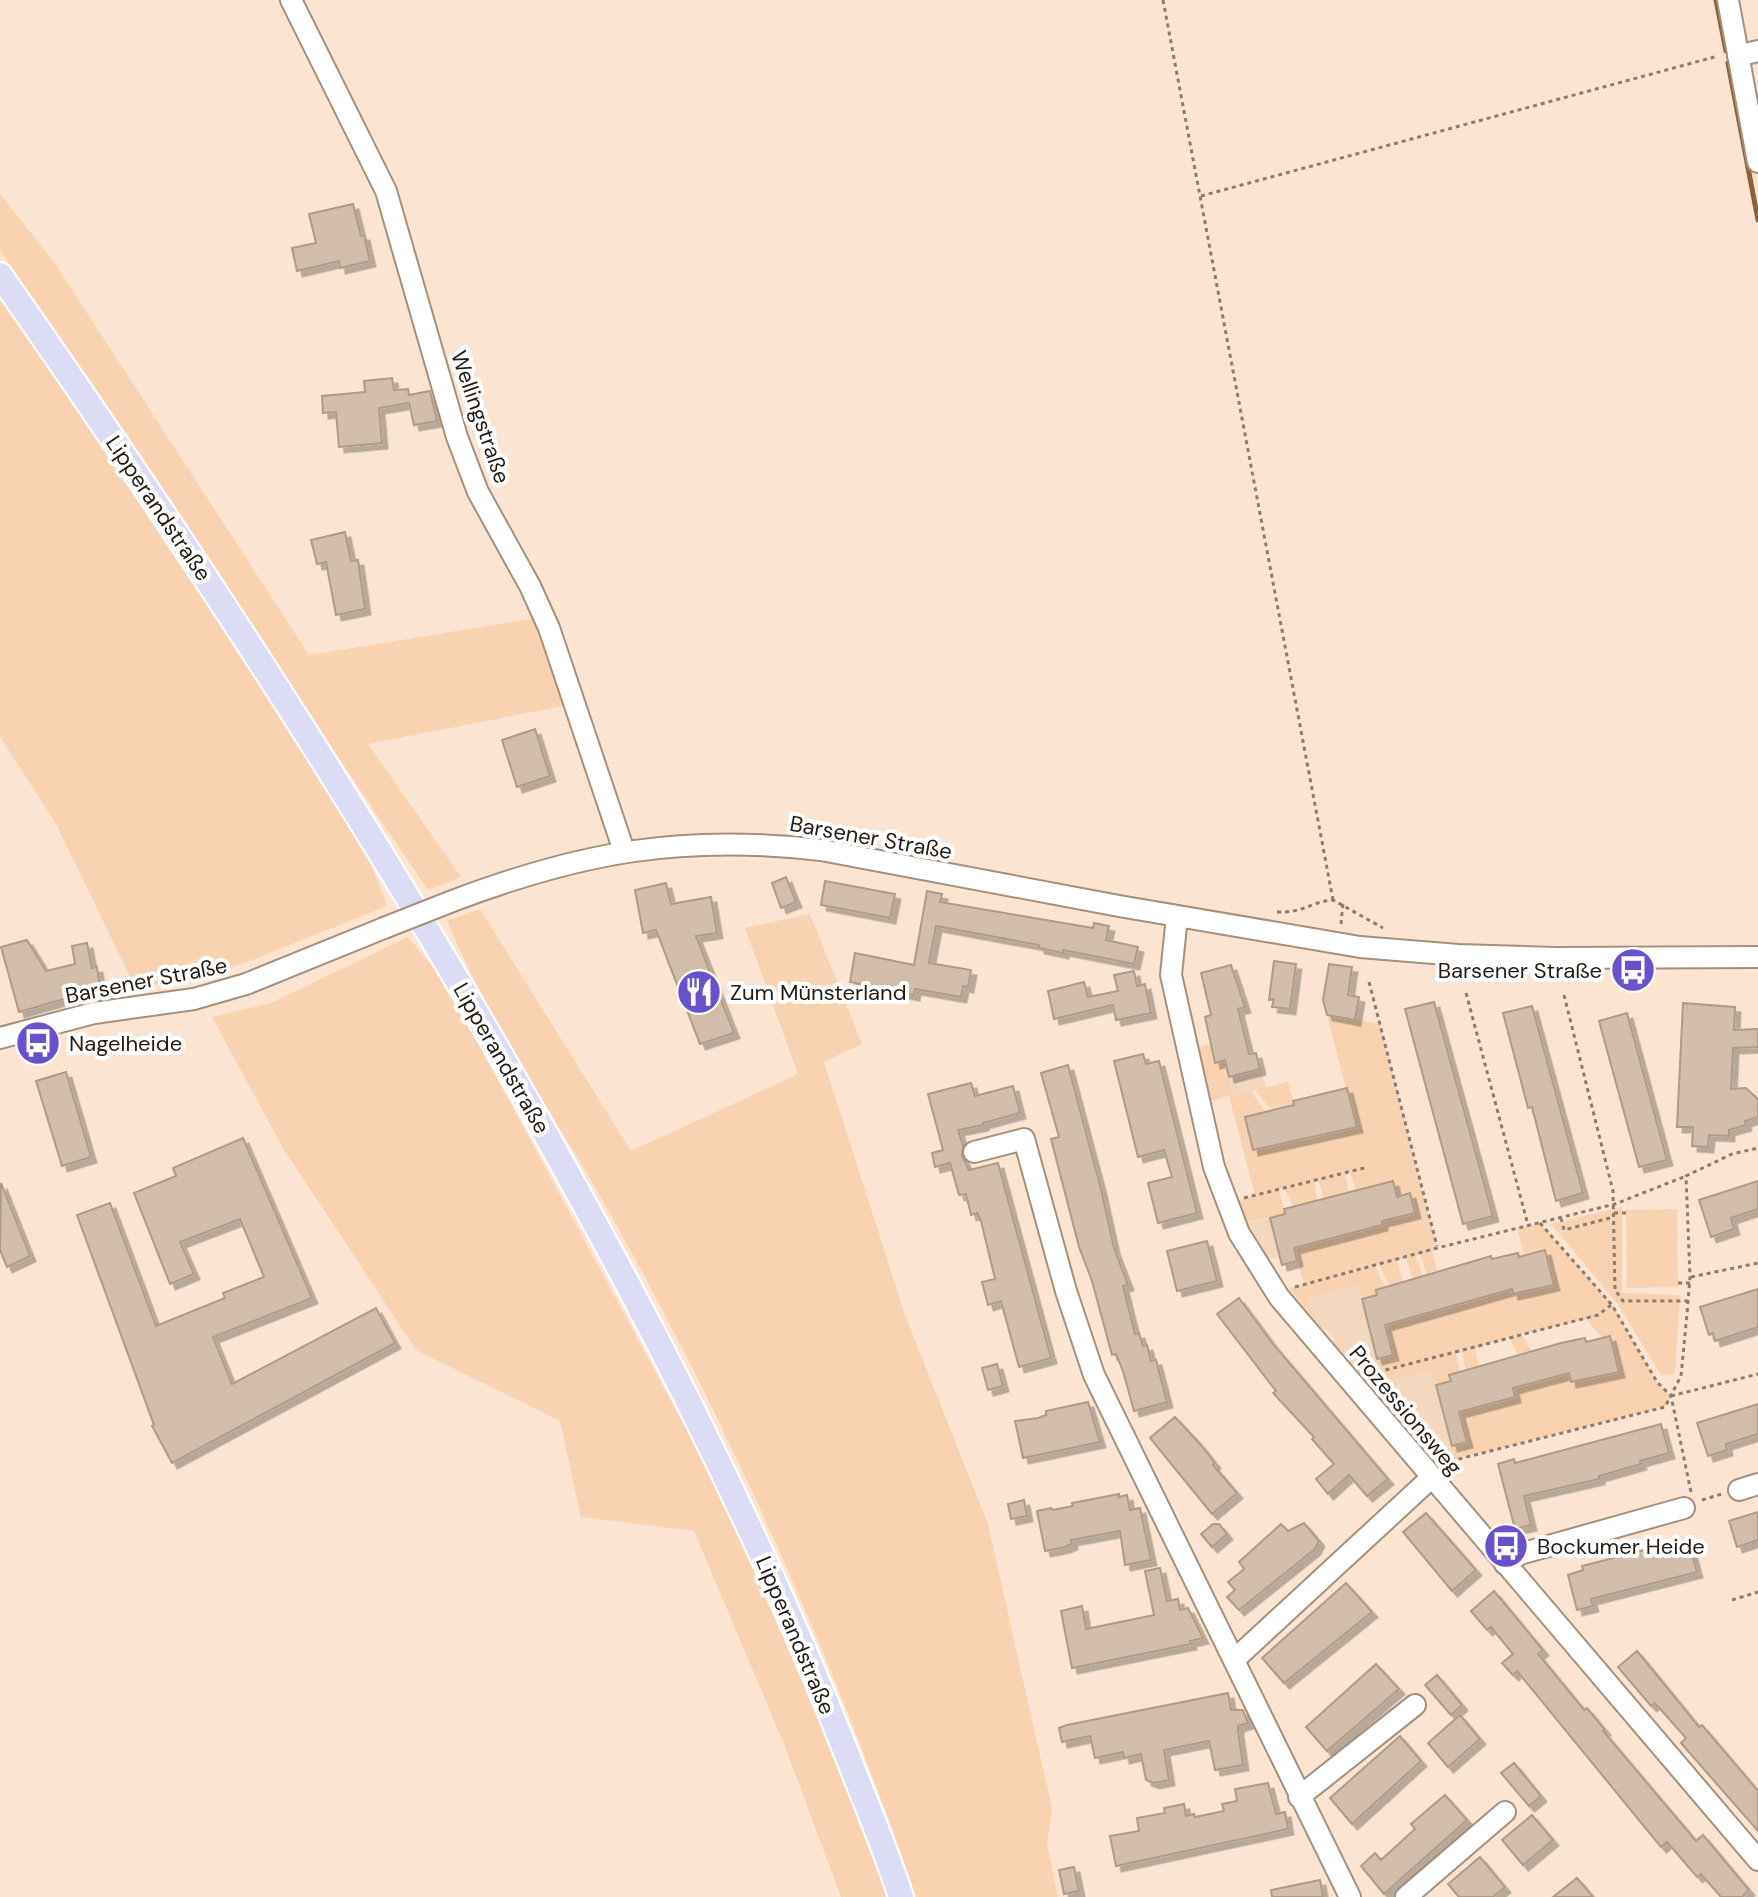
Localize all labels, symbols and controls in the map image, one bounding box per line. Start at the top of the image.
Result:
street label: Wellingstraße [444,347,517,487]
street label: Lipperandstraße [99,430,218,587]
street label: Barsener Straße [788,809,954,866]
bus stop icon: Barsener Straße [1609,946,1657,994]
street label: Barsener Straße [63,951,229,1010]
place label: Barsener Straße [1438,956,1602,985]
restaurant icon: Zum Münsterland [675,968,723,1016]
street label: Lipperandstraße [447,978,556,1139]
place label: Zum Münsterland [730,978,907,1007]
bus stop icon: Nagelheide [14,1019,62,1067]
place label: Nagelheide [69,1029,182,1058]
street label: Prozessionsweg [1343,1339,1468,1481]
bus stop icon: Bockumer Heide [1482,1522,1530,1570]
place label: Bockumer Heide [1537,1532,1705,1561]
street label: Lipperandstraße [749,1552,842,1719]

